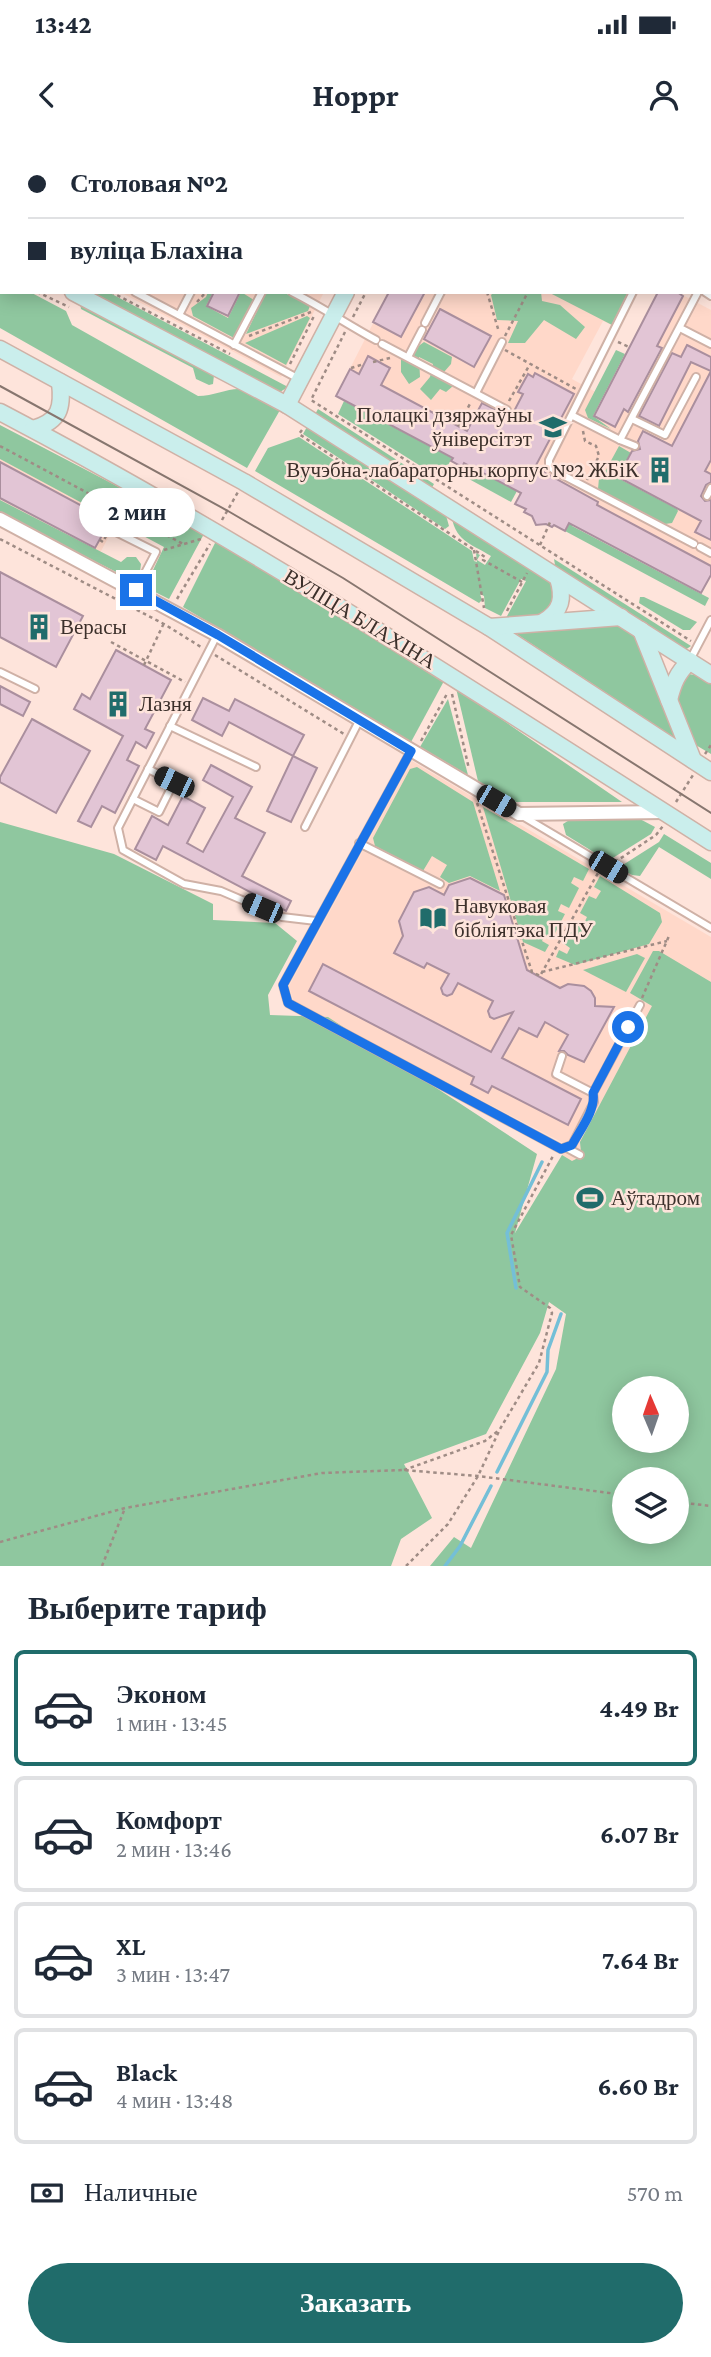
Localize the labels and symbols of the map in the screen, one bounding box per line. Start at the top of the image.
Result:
place label: Полацкі дзяржаўны ўніверсітэт [357,403,532,451]
school or university icon: Полацкі дзяржаўны ўніверсітэт [538,412,568,442]
building icon: Вучэбна-лабараторны корпус №2 ЖБіК [645,455,675,485]
place label: Вучэбна-лабараторны корпус №2 ЖБіК [286,458,640,482]
callout: 2 мин [78,489,194,538]
street label: ВУЛІЦА БЛАХІНА [279,564,441,674]
route end [120,574,152,606]
building icon: Верасы [24,612,54,642]
place label: Верасы [60,615,127,639]
building icon: Лазня [103,689,133,719]
place label: Лазня [139,692,192,716]
car [151,763,198,801]
car [473,781,520,821]
car [585,847,632,887]
car [239,890,286,926]
place label: Навуковая бібліятэка ПДУ [454,894,593,942]
library icon: Навуковая бібліятэка ПДУ [418,903,448,933]
route start [612,1011,644,1043]
sports icon: Аўтадром [575,1183,605,1213]
place label: Аўтадром [611,1186,700,1210]
north arrow [612,1376,690,1452]

